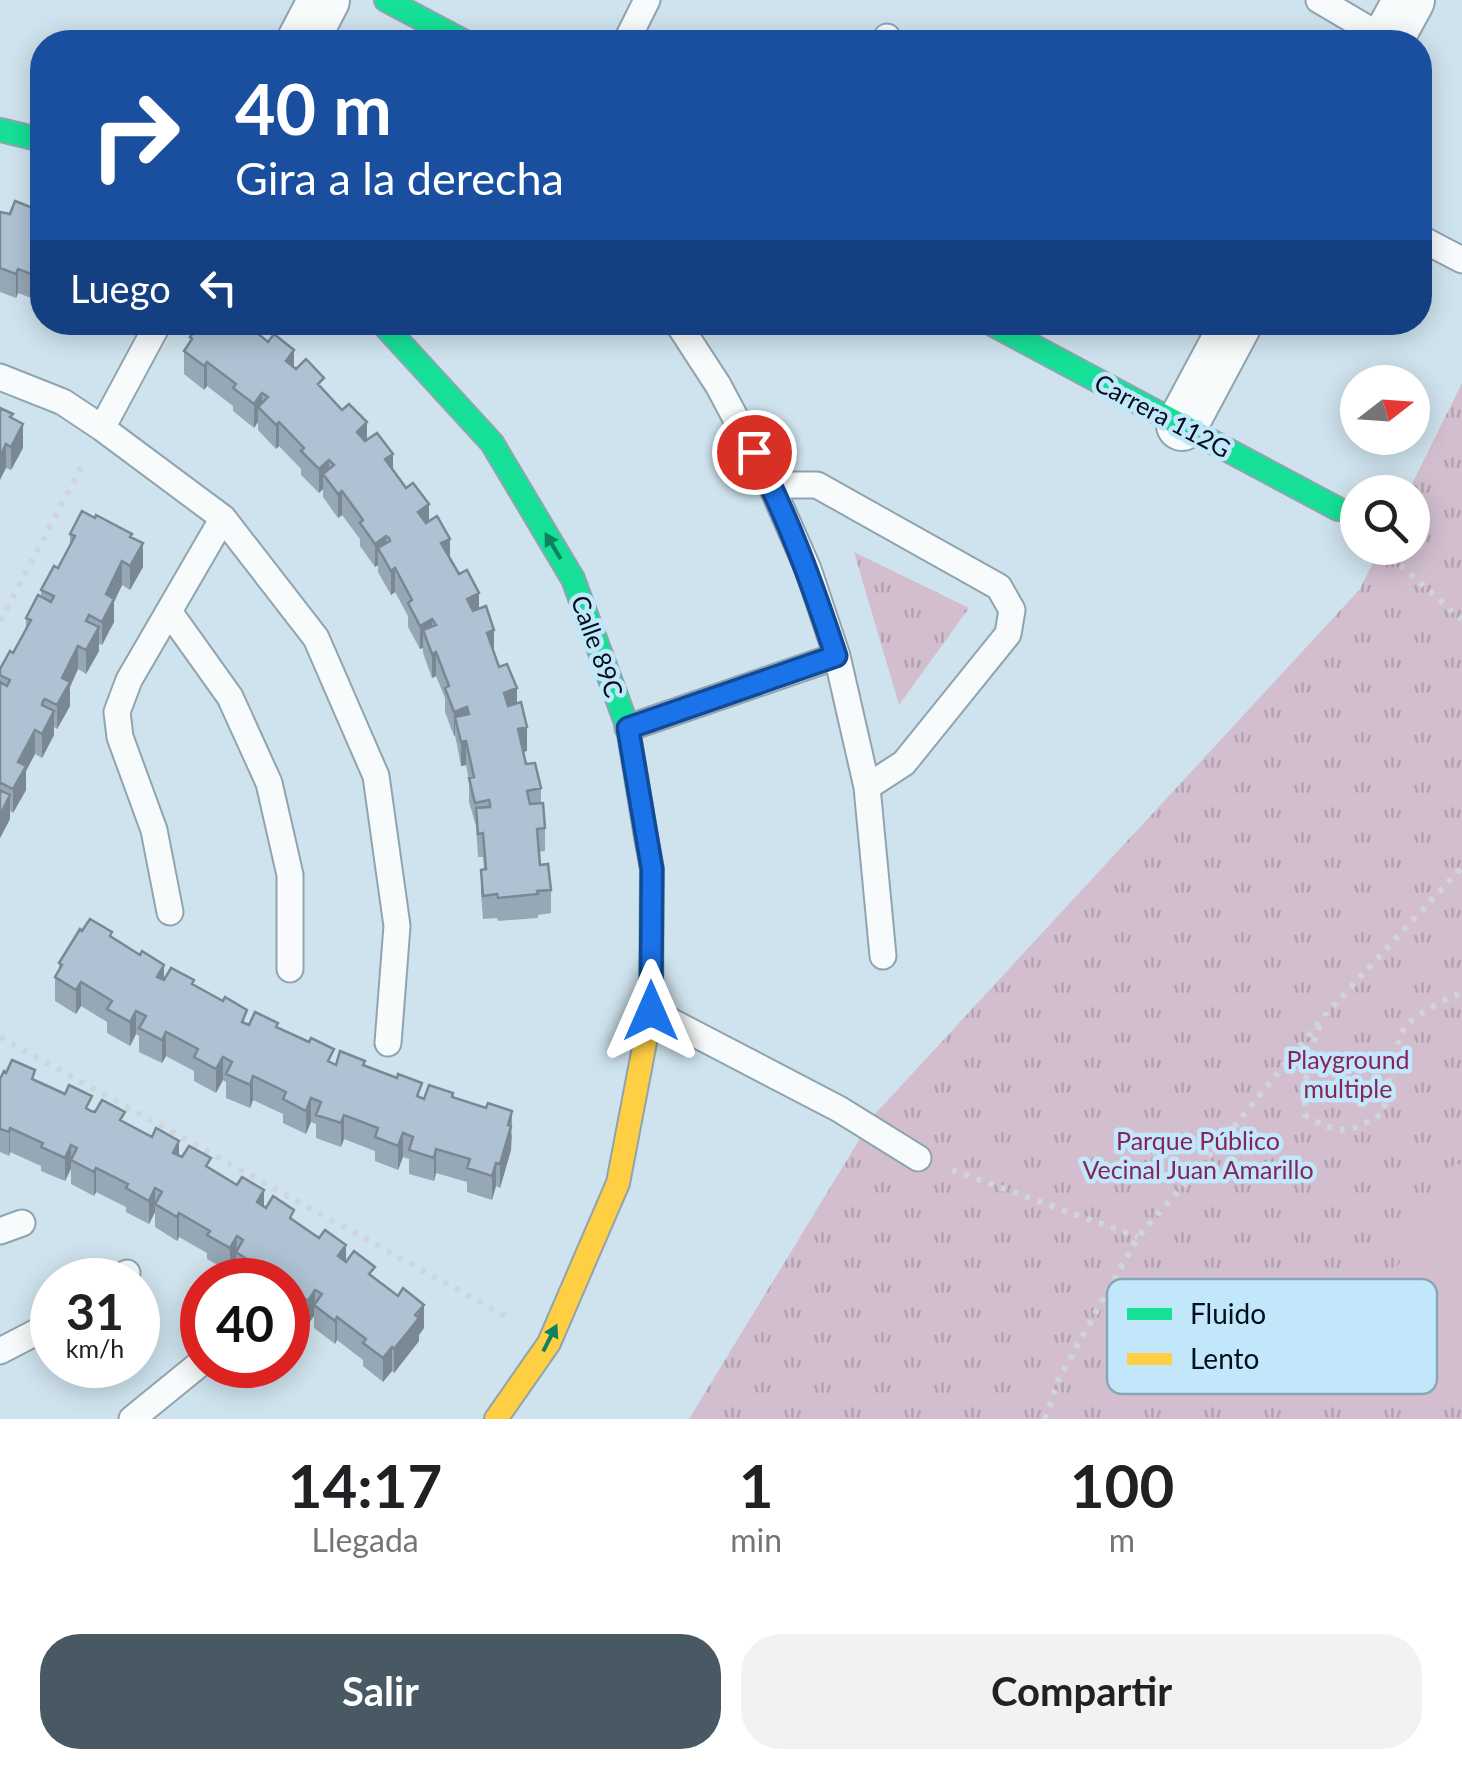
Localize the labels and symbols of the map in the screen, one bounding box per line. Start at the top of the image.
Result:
north arrow [1340,365,1430,455]
street label: Carrera 112G [1090,367,1236,463]
pin [712,410,797,495]
one-way arrow [545,532,562,560]
street label: Calle 89C [566,591,630,701]
position arrow [599,959,703,1063]
park label: Playground multiple [1286,1044,1410,1103]
park label: Parque Público Vecinal Juan Amarillo [1082,1125,1314,1184]
speed limit sign: 40 [180,1258,310,1388]
legend [1107,1279,1437,1394]
text: Fluido [1190,1296,1266,1330]
one-way arrow [541,1324,558,1352]
text: Lento [1190,1341,1259,1375]

